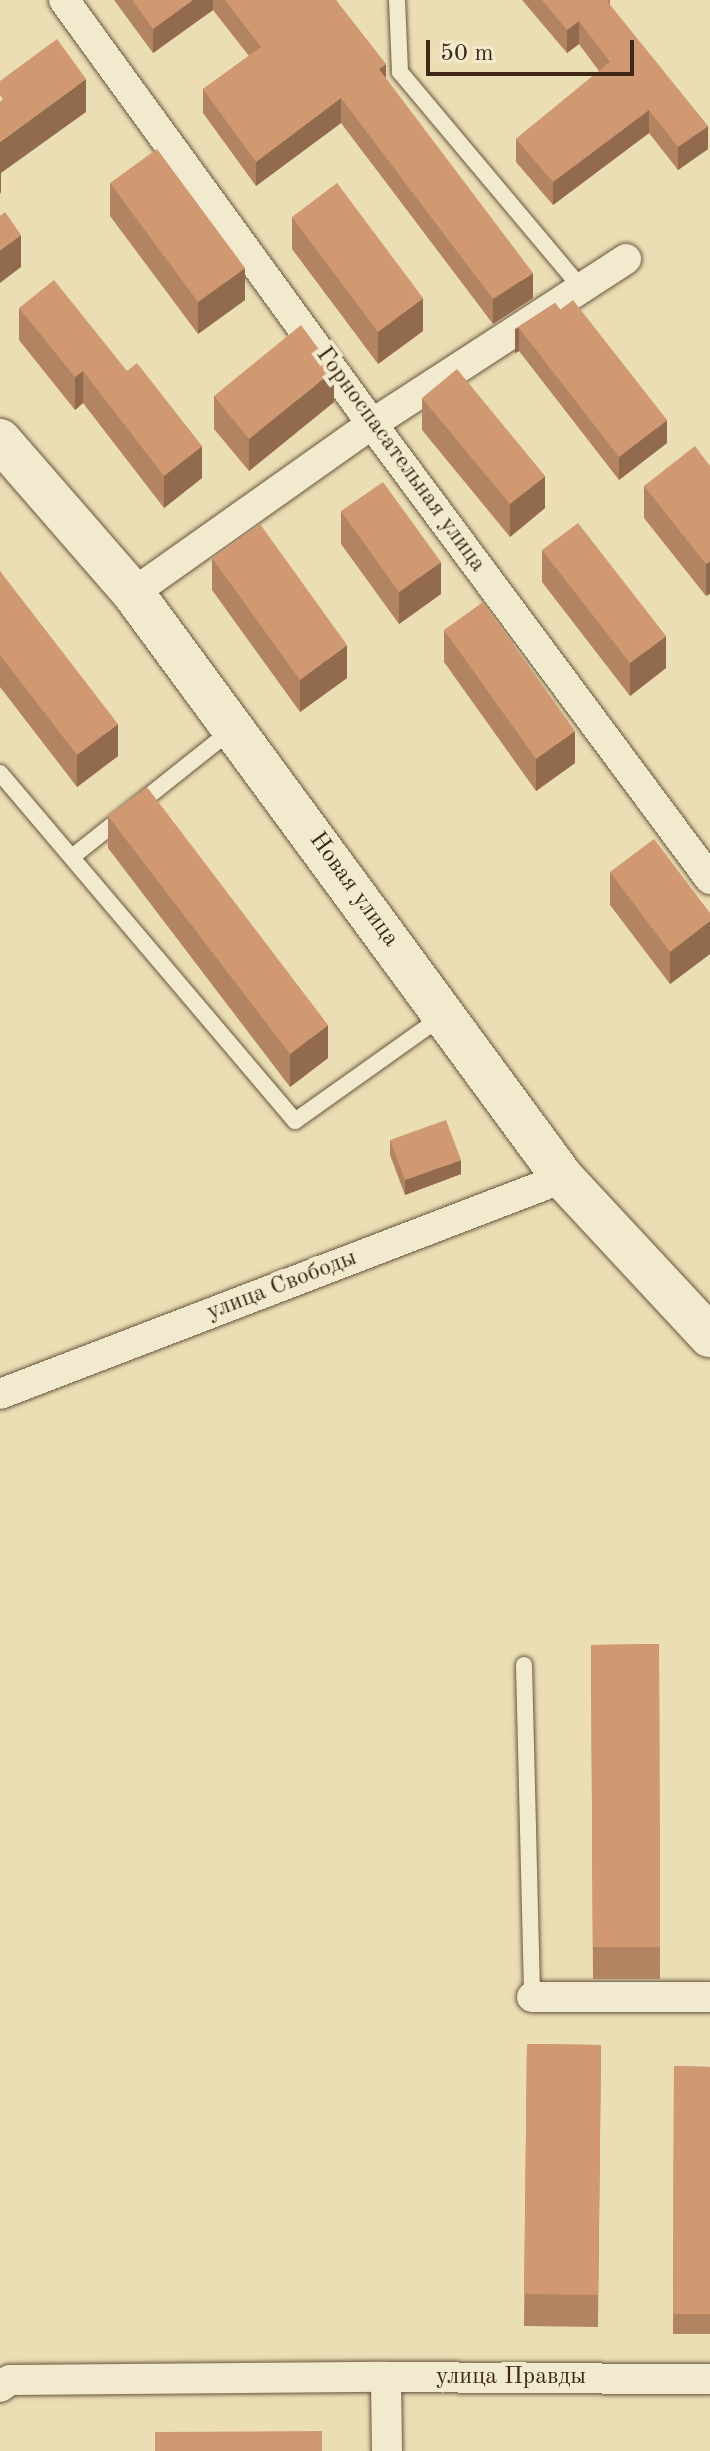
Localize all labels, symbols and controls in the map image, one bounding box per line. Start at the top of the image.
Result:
scale bar [430,24,638,74]
text: 50 m [440,42,494,66]
street label: Горноспасательная улица [309,342,491,578]
street label: Новая улица [302,827,404,953]
street label: улица Свободы [203,1244,361,1328]
street label: улица Правды [436,2364,586,2392]

